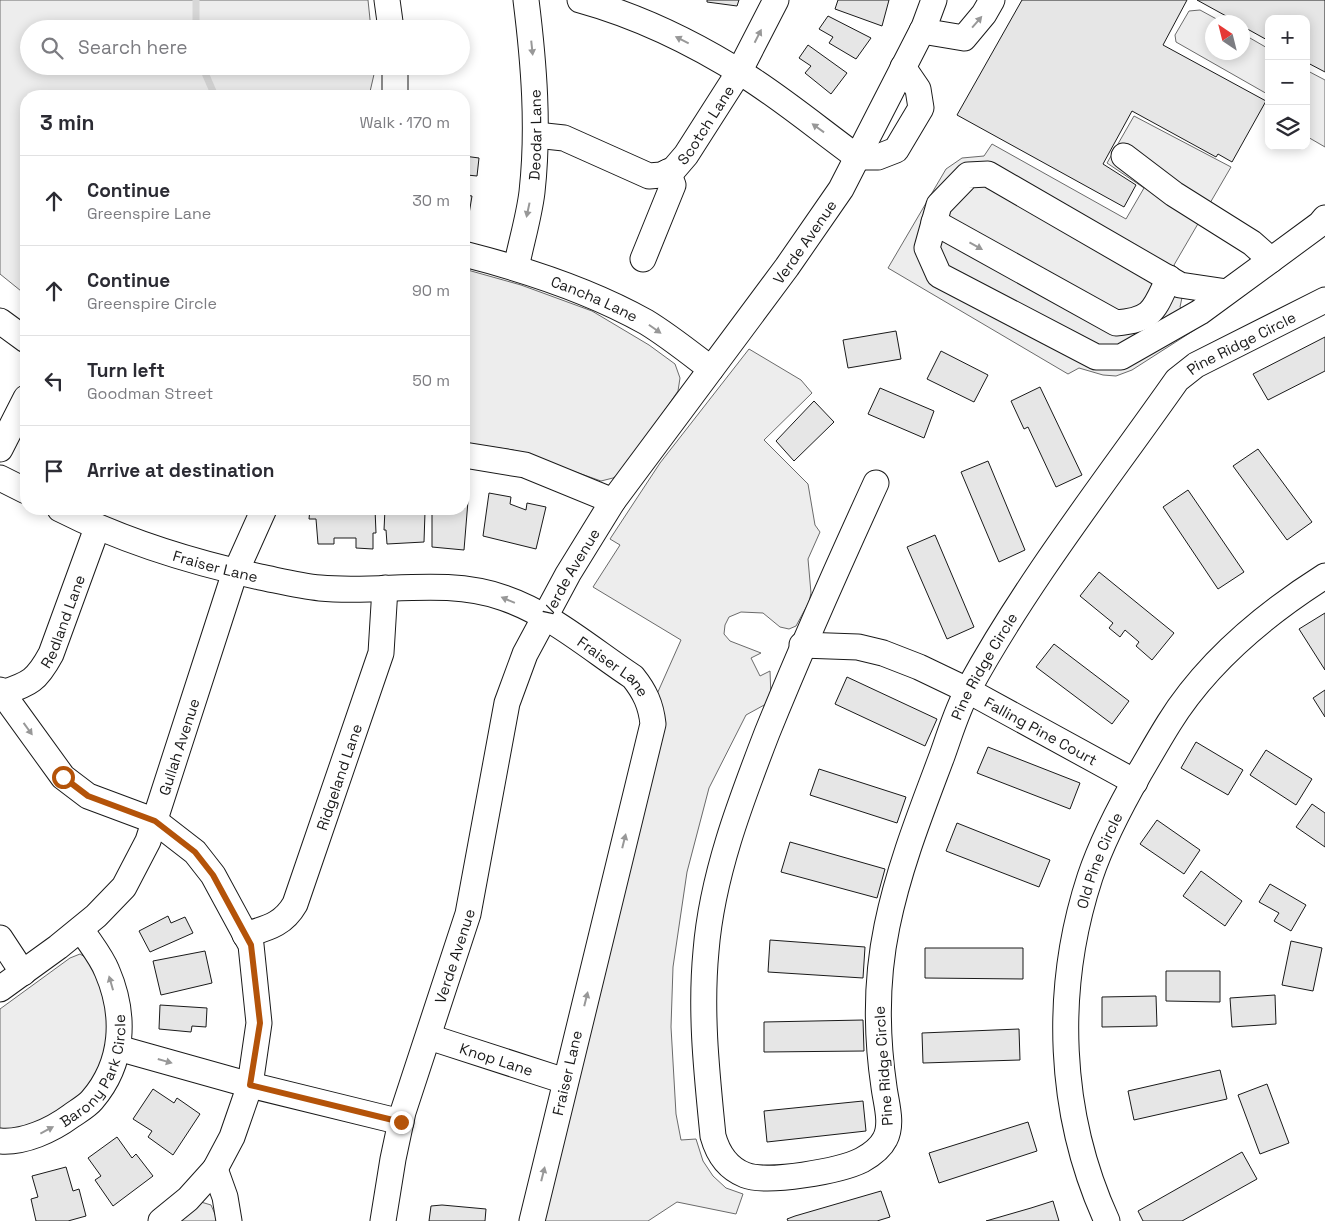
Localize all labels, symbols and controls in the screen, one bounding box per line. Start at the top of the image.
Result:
north arrow [1205,15,1250,60]
map controls [1265,15,1310,150]
button: + [1265,15,1310,60]
one-way arrow [971,17,983,29]
search box [20,20,470,75]
one-way arrow [754,29,762,43]
icon: search [38,34,66,62]
text: Search here [78,35,188,60]
one-way arrow [675,36,689,44]
one-way arrow [528,41,536,57]
button: − [1265,60,1310,105]
street label: Scotch Lane [673,81,738,168]
street label: Deodar Lane [524,89,545,181]
button: layers [1265,105,1310,150]
text: 3 min [40,109,95,136]
text: Walk · 170 m [360,112,450,133]
one-way arrow [812,123,825,134]
text: Continue [87,178,170,203]
icon: ahead [40,187,68,215]
text: 30 m [412,190,450,211]
street label: Verde Avenue [768,196,840,287]
text: Greenspire Lane [87,203,211,224]
one-way arrow [524,203,532,218]
one-way arrow [970,241,983,250]
text: Continue [87,268,170,293]
street label: Cancha Lane [548,271,641,325]
icon: ahead [40,277,68,305]
text: 90 m [412,280,450,301]
text: Greenspire Circle [87,293,217,314]
street label: Pine Ridge Circle [1182,307,1299,379]
one-way arrow [648,324,662,334]
text: Turn left [87,358,165,383]
icon: left [40,367,68,395]
text: 50 m [412,370,450,391]
text: Goodman Street [87,383,213,404]
icon: arrive [40,457,68,485]
text: Arrive at destination [87,458,275,483]
street label: Verde Avenue [538,524,604,619]
street label: Fraiser Lane [171,545,260,586]
street label: Redland Lane [36,572,89,671]
one-way arrow [501,596,515,604]
street label: Pine Ridge Circle [946,609,1021,722]
street label: Fraiser Lane [574,632,653,700]
street label: Falling Pine Court [981,692,1101,769]
street label: Gullah Avenue [154,696,203,798]
street label: Ridgeland Lane [312,721,366,833]
one-way arrow [23,722,34,735]
route start [52,766,75,789]
street label: Old Pine Circle [1072,809,1126,911]
one-way arrow [620,833,628,848]
street label: Verde Avenue [430,907,478,1006]
one-way arrow [106,975,114,990]
one-way arrow [582,991,590,1006]
street label: Pine Ridge Circle [869,1005,897,1127]
street label: Barony Park Circle [56,1014,129,1131]
street label: Fraiser Lane [548,1028,586,1118]
street label: Knop Lane [457,1038,536,1080]
one-way arrow [157,1057,172,1065]
route end [390,1111,413,1134]
one-way arrow [40,1126,54,1134]
one-way arrow [539,1166,547,1181]

